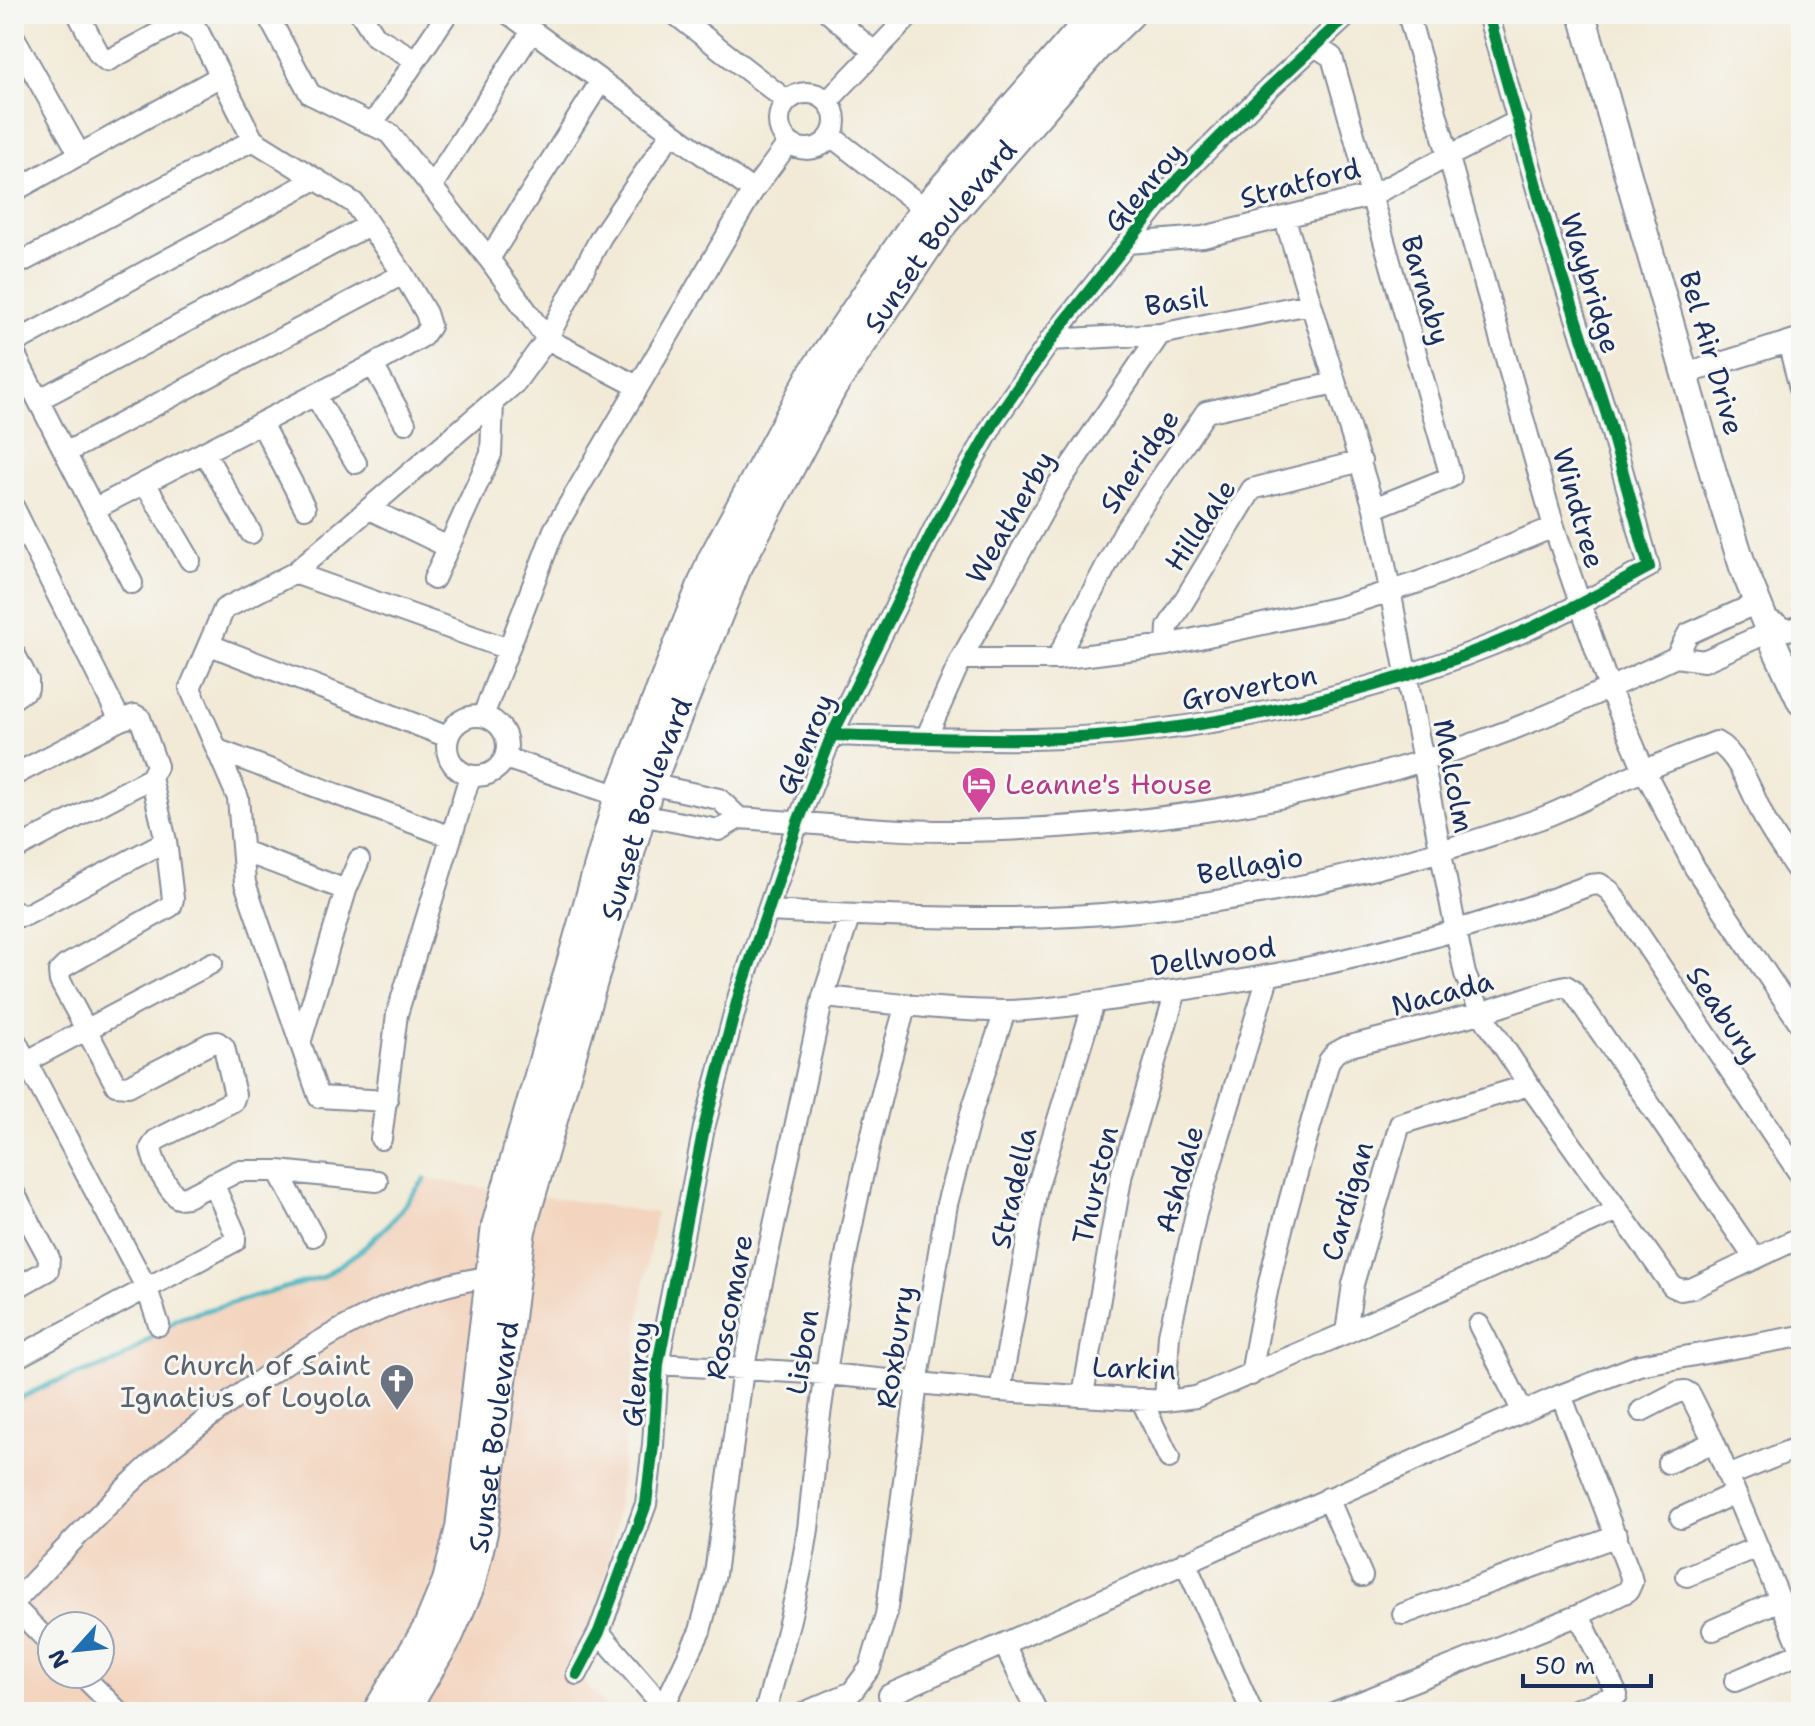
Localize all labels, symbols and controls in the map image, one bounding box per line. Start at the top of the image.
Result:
street label: Sunset Boulevard [854,132,1025,340]
street label: Glenroy [1095,134,1193,240]
street label: Stratford [1236,149,1364,217]
street label: Waybridge [1552,208,1630,358]
street label: Barnaby [1392,231,1460,349]
street label: Bel Air Drive [1670,267,1754,439]
street label: Basil [1142,277,1211,325]
street label: Sheridge [1090,401,1188,521]
street label: Windtree [1544,443,1614,573]
street label: Weatherby [957,444,1063,590]
street label: Hilldale [1155,472,1245,578]
street label: Groverton [1178,655,1320,719]
street label: Glenroy [767,688,843,800]
street label: Sunset Boulevard [591,692,701,925]
street label: Malcolm [1424,716,1484,836]
hotel icon: Leanne's House [960,765,998,815]
place label: Leanne's House [1005,765,1213,803]
street label: Bellagio [1194,837,1306,893]
street label: Dellwood [1148,927,1278,985]
street label: Seabury [1678,958,1770,1070]
street label: Nacada [1387,961,1497,1025]
street label: Ashdale [1146,1121,1212,1237]
street label: Thurston [1063,1122,1127,1248]
street label: Stradella [981,1124,1045,1252]
street label: Cardigan [1312,1137,1382,1265]
street label: Roscomare [696,1231,762,1383]
street label: Roxburry [867,1283,923,1411]
street label: Lisbon [777,1307,827,1397]
street label: Sunset Boulevard [459,1319,527,1557]
street label: Glenroy [613,1319,661,1429]
place label: Church of Saint Ignatius of Loyola [120,1346,371,1416]
street label: Larkin [1091,1348,1177,1388]
church icon: Church of Saint Ignatius of Loyola [378,1362,416,1412]
north arrow [36,1610,116,1690]
scale bar [1523,1638,1651,1688]
text: N [42,1645,76,1673]
text: 50 m [1535,1650,1595,1682]

